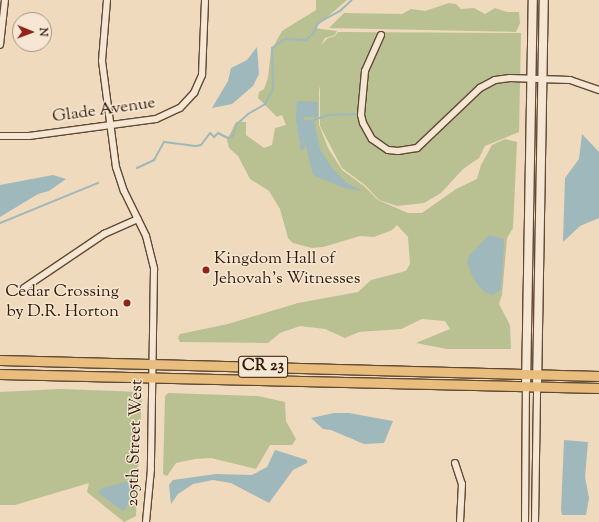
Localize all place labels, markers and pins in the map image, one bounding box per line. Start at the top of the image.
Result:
place label: Kingdom Hall of Jehovah's Witnesses [214,250,360,290]
marker: Kingdom Hall of Jehovah's Witnesses [201,265,211,275]
place label: Cedar Crossing by D.R. Horton [5,283,119,323]
marker: Cedar Crossing by D.R. Horton [122,298,132,308]

